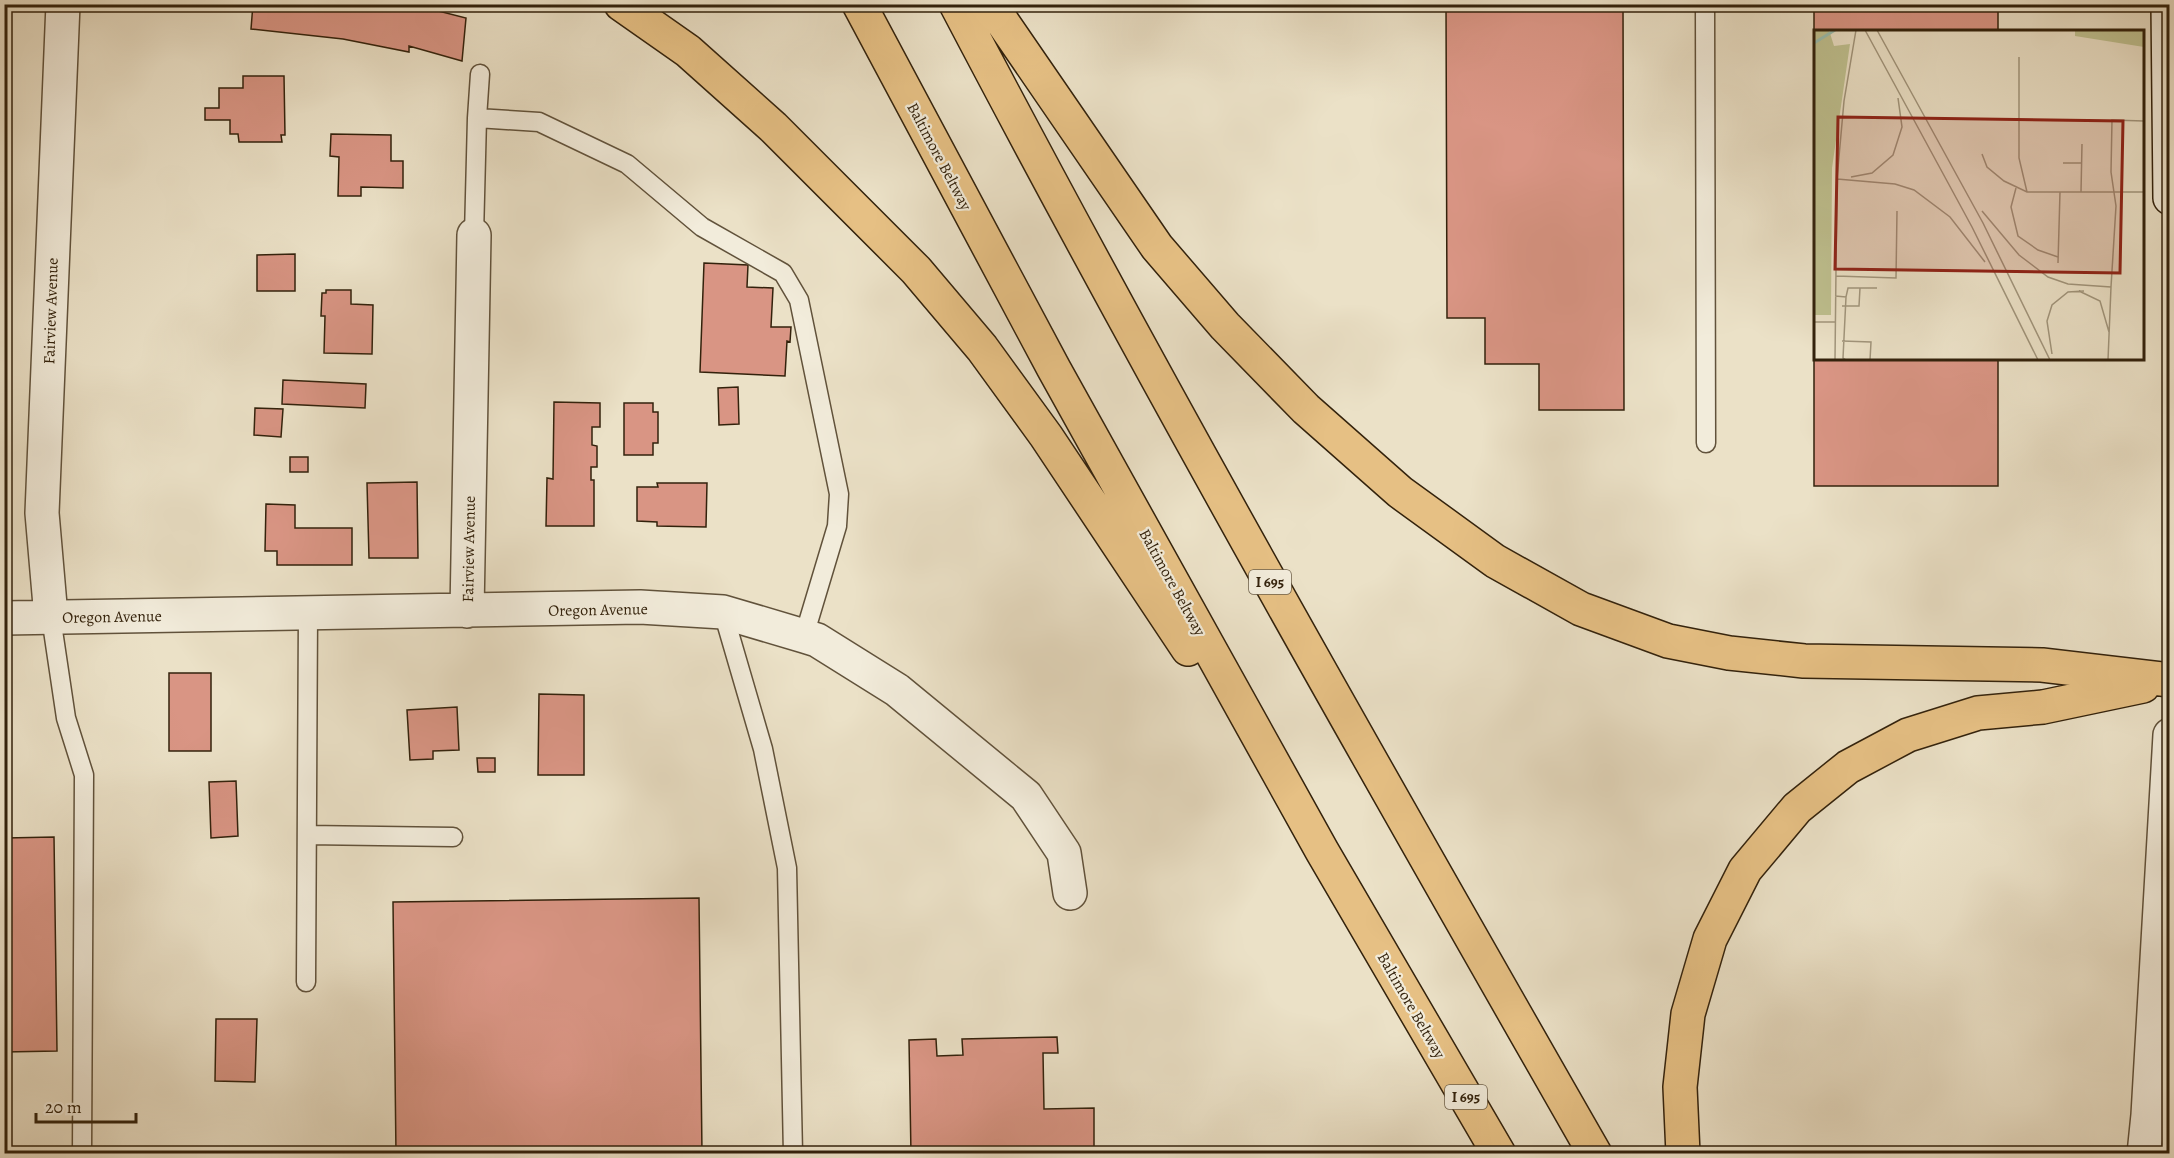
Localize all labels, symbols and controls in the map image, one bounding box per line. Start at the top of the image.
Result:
inset map [1814,30,2144,360]
street label: Baltimore Beltway [901,99,977,215]
street label: Fairview Avenue [38,257,64,365]
street label: Fairview Avenue [457,495,481,603]
street label: Baltimore Beltway [1134,525,1211,641]
road number: I 695 [1249,570,1291,594]
street label: Oregon Avenue [548,598,648,622]
street label: Oregon Avenue [62,605,162,629]
street label: Baltimore Beltway [1372,948,1451,1063]
road number: I 695 [1445,1085,1487,1109]
scale bar [36,1086,136,1124]
text: 20 m [45,1095,82,1119]

